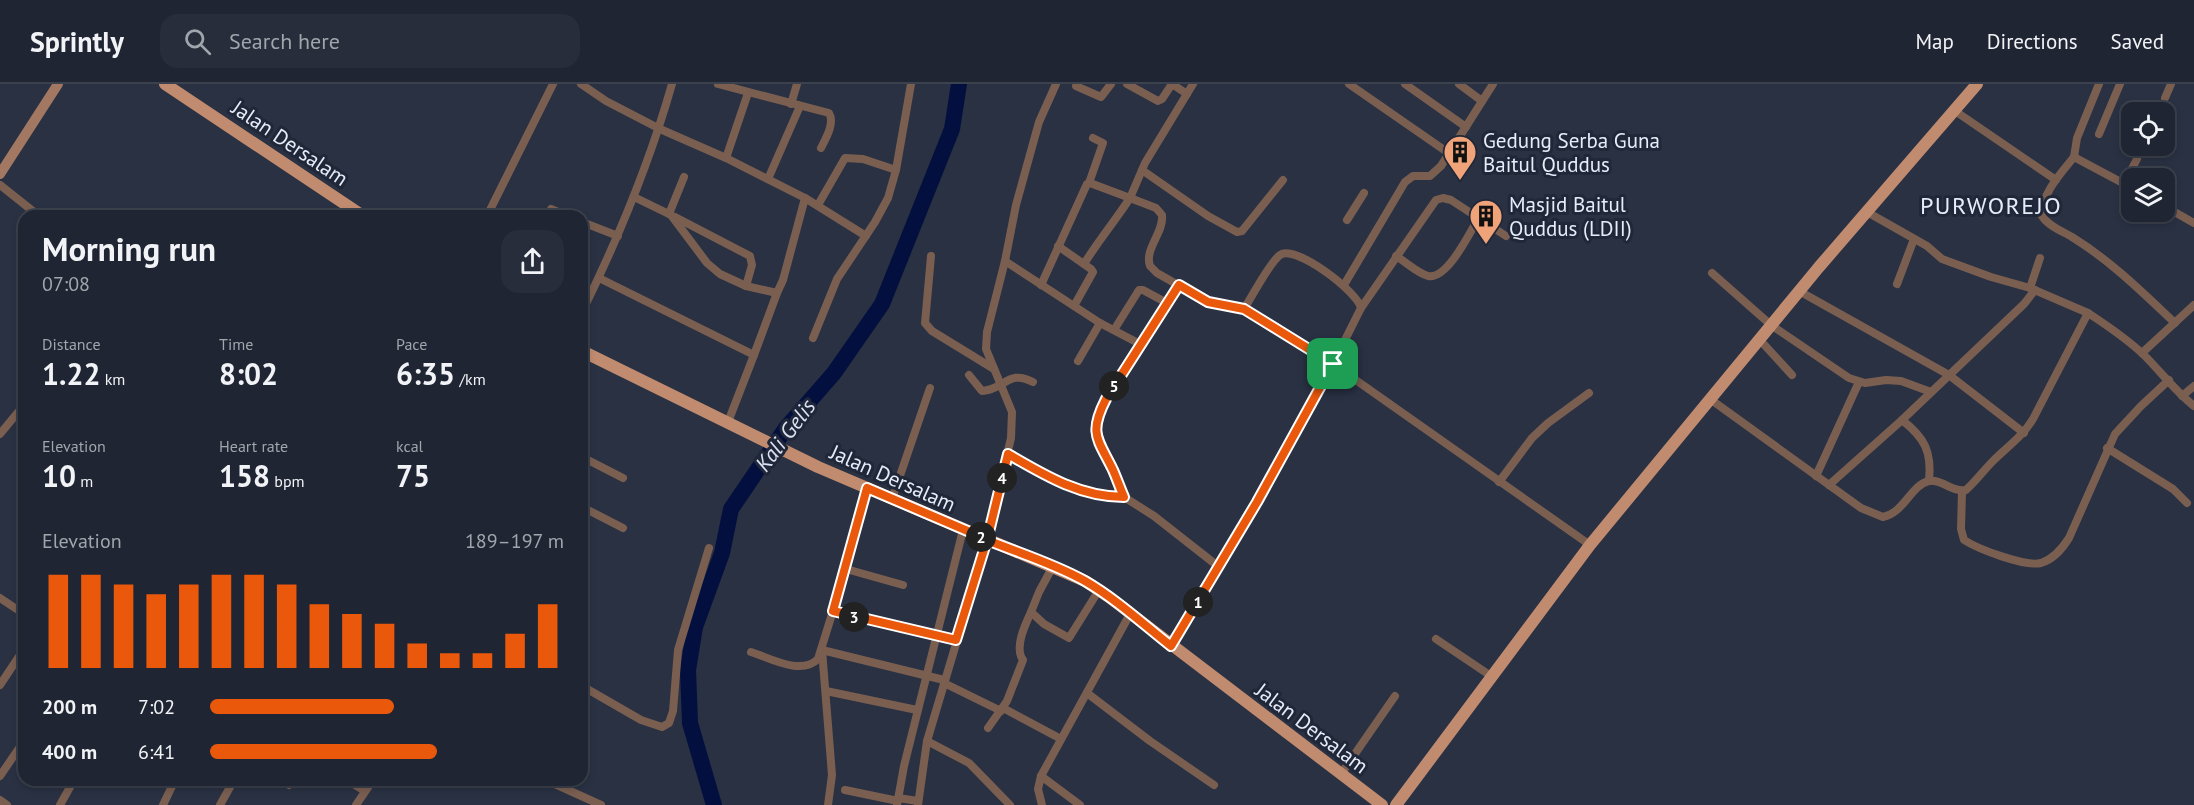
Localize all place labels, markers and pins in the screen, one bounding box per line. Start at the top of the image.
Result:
place label: Gedung Serba Guna Baitul Quddus [1483,127,1660,178]
building icon: Gedung Serba Guna Baitul Quddus [1442,134,1478,181]
place label: Masjid Baitul Quddus (LDII) [1509,191,1632,242]
building icon: Masjid Baitul Quddus (LDII) [1468,198,1504,245]
pin [1307,338,1358,389]
pin: 5 [1099,371,1129,401]
pin: 4 [987,463,1017,493]
pin: 2 [966,522,996,552]
pin: 1 [1183,587,1213,617]
pin: 3 [839,602,869,632]

